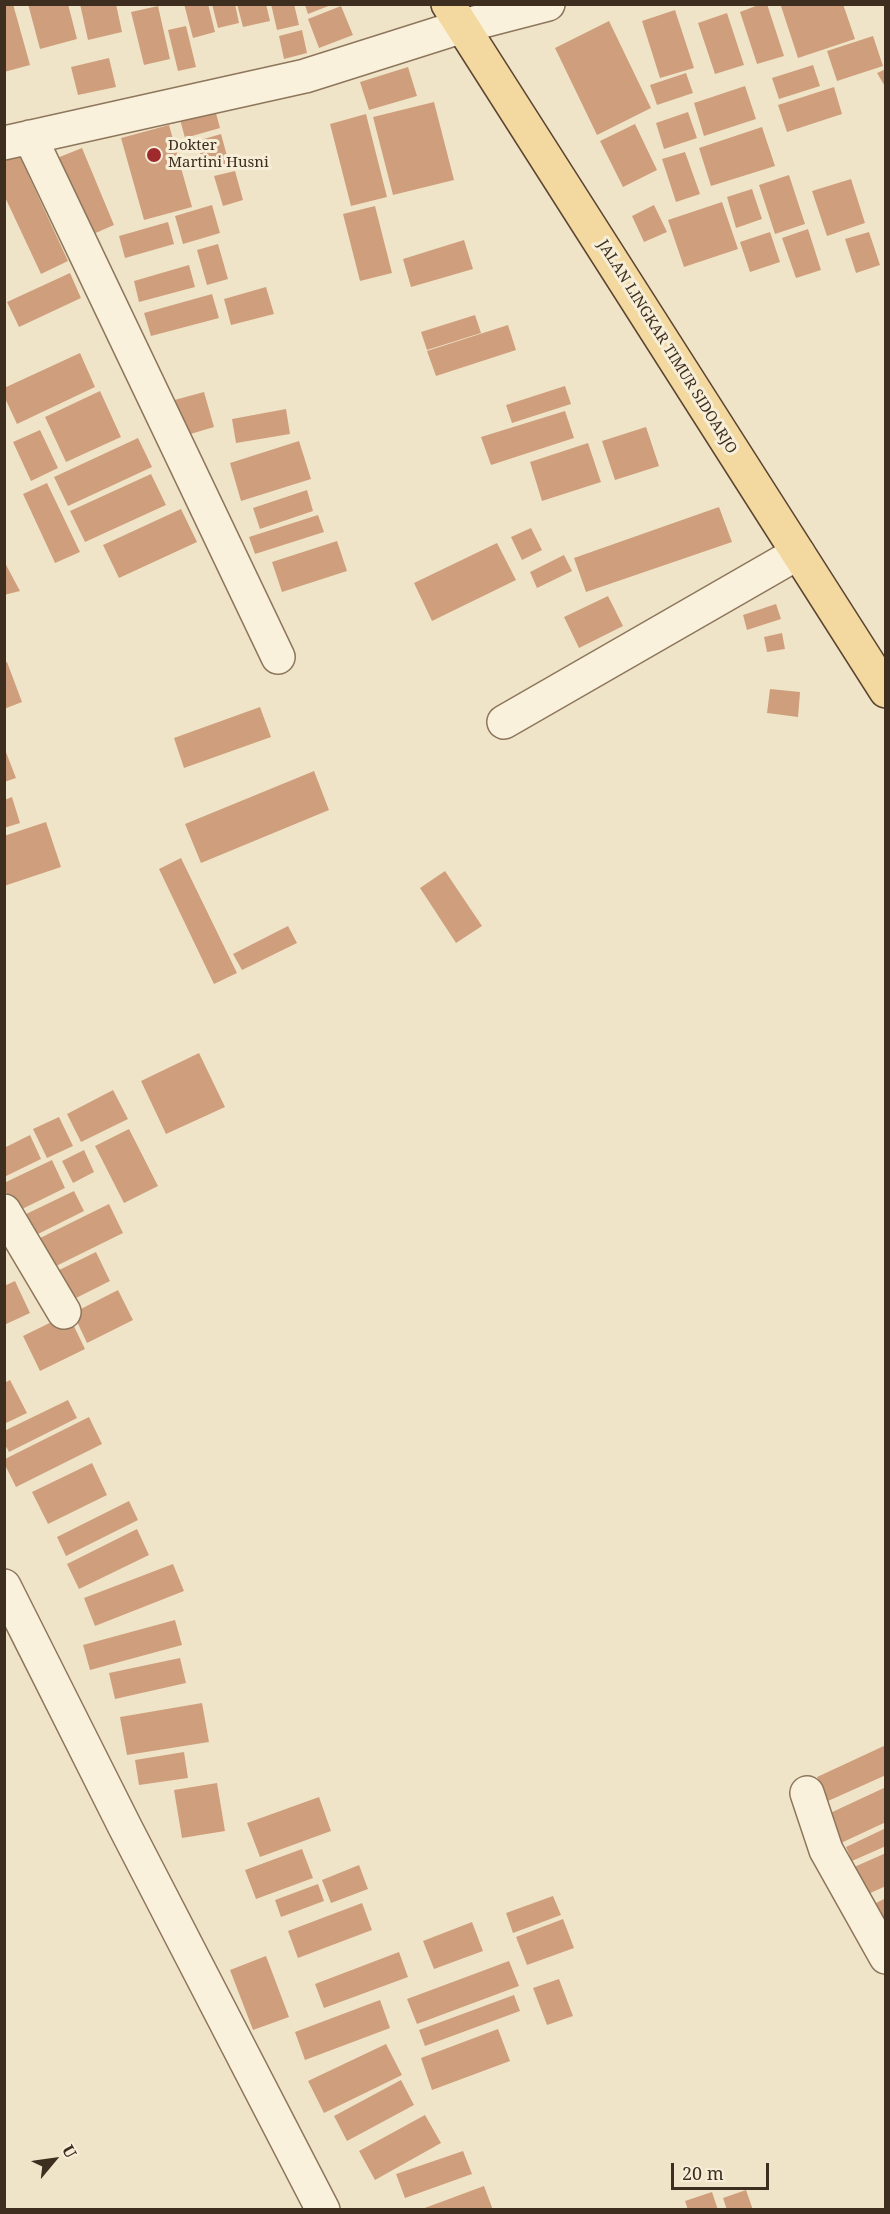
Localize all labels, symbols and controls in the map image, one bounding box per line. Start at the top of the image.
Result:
place label: Dokter Martini Husni [168,137,269,172]
marker: Dokter Martini Husni [145,146,163,164]
street label: JALAN LINGKAR TIMUR SIDOARJO [594,237,740,457]
north arrow [24,2130,84,2190]
text: U [57,2141,82,2162]
scale bar [674,2151,772,2189]
text: 20 m [682,2161,724,2185]

